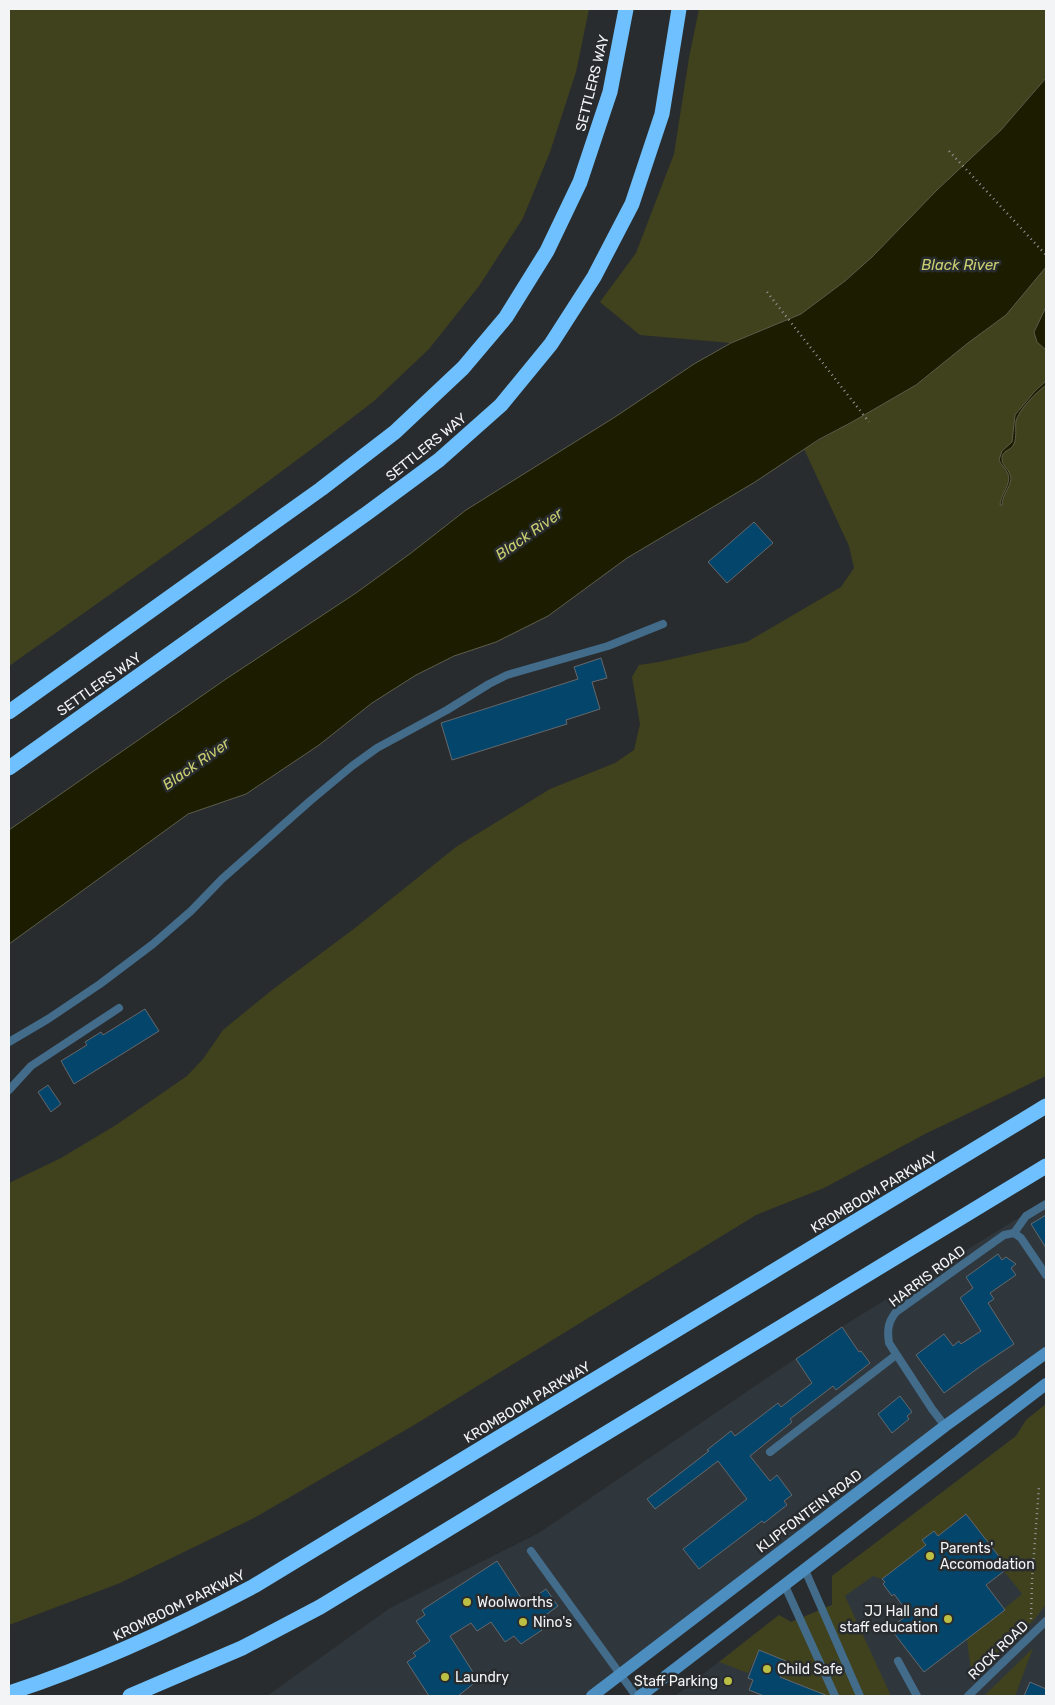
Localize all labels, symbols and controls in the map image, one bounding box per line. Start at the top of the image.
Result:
street label: SETTLERS WAY [572,33,613,133]
water label: Black River [921,256,1000,274]
street label: SETTLERS WAY [382,410,470,485]
water label: Black River [492,504,567,564]
street label: SETTLERS WAY [54,649,145,720]
water label: Black River [159,734,234,794]
street label: KROMBOOM PARKWAY [808,1148,941,1237]
street label: HARRIS ROAD [886,1242,969,1311]
street label: KROMBOOM PARKWAY [461,1358,594,1447]
street label: KLIPFONTEIN ROAD [753,1466,865,1557]
place label: Parents' Accomodation [940,1540,1035,1573]
marker: Parents' Accomodation [924,1550,936,1562]
street label: KROMBOOM PARKWAY [110,1566,248,1645]
place label: Woolworths [477,1594,553,1611]
marker: Woolworths [461,1596,473,1608]
place label: JJ Hall and staff education [840,1603,938,1636]
marker: JJ Hall and staff education [942,1613,954,1625]
place label: Nino's [533,1614,572,1631]
marker: Nino's [517,1616,529,1628]
street label: ROCK ROAD [965,1617,1032,1683]
place label: Child Safe [777,1661,843,1678]
marker: Child Safe [761,1663,773,1675]
place label: Laundry [455,1669,509,1686]
marker: Laundry [439,1671,451,1683]
place label: Staff Parking [634,1673,718,1690]
marker: Staff Parking [722,1675,734,1687]

